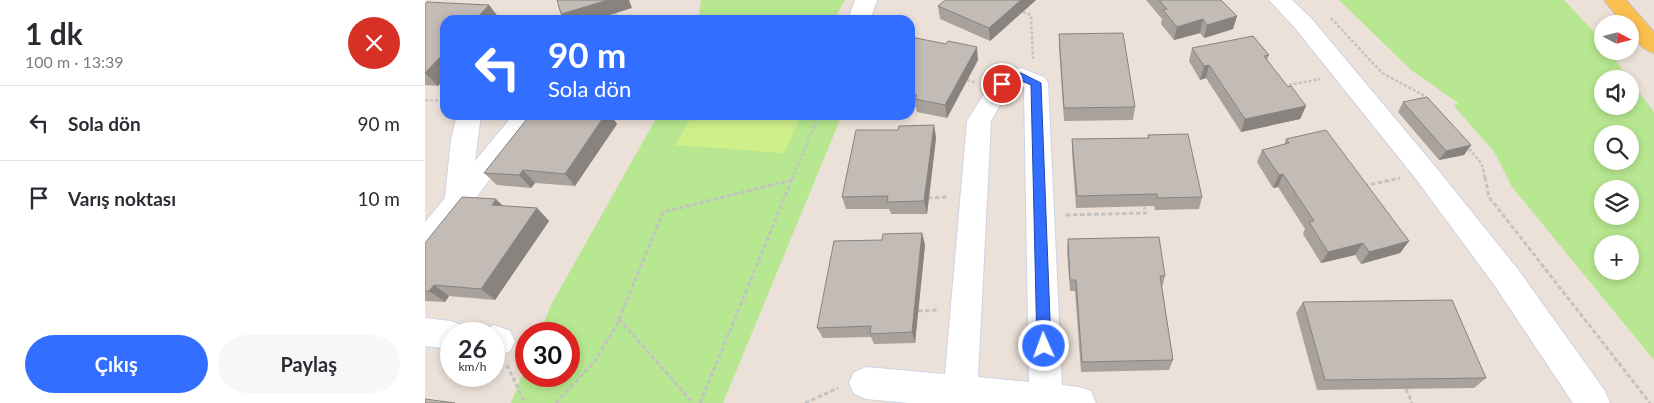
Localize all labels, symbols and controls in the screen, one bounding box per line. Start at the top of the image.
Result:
text: 1 dk [25,15,83,51]
north arrow [1594,15,1639,60]
map controls [1594,15,1639,280]
button: close [348,17,400,69]
text: 90 m [548,33,626,75]
icon: left [465,35,530,100]
text: 100 m · 13:39 [25,52,124,71]
pin [981,63,1023,105]
icon: arrive [988,70,1016,98]
button: sound [1594,70,1639,115]
text: Sola dön [548,75,631,102]
icon: left [25,109,53,137]
text: Sola dön [68,112,141,135]
text: 90 m [357,112,400,135]
button: search [1594,125,1639,170]
button: layers [1594,180,1639,225]
icon: arrive [25,184,53,212]
text: Varış noktası [68,187,176,210]
text: 10 m [357,187,400,210]
button: + [1594,235,1639,280]
position arrow [1017,319,1069,371]
speed limit sign: 30 [515,322,580,387]
text: 26 [458,333,487,363]
button: Çıkış [25,335,208,393]
button: Paylaş [218,335,400,393]
text: km/h [458,359,487,374]

